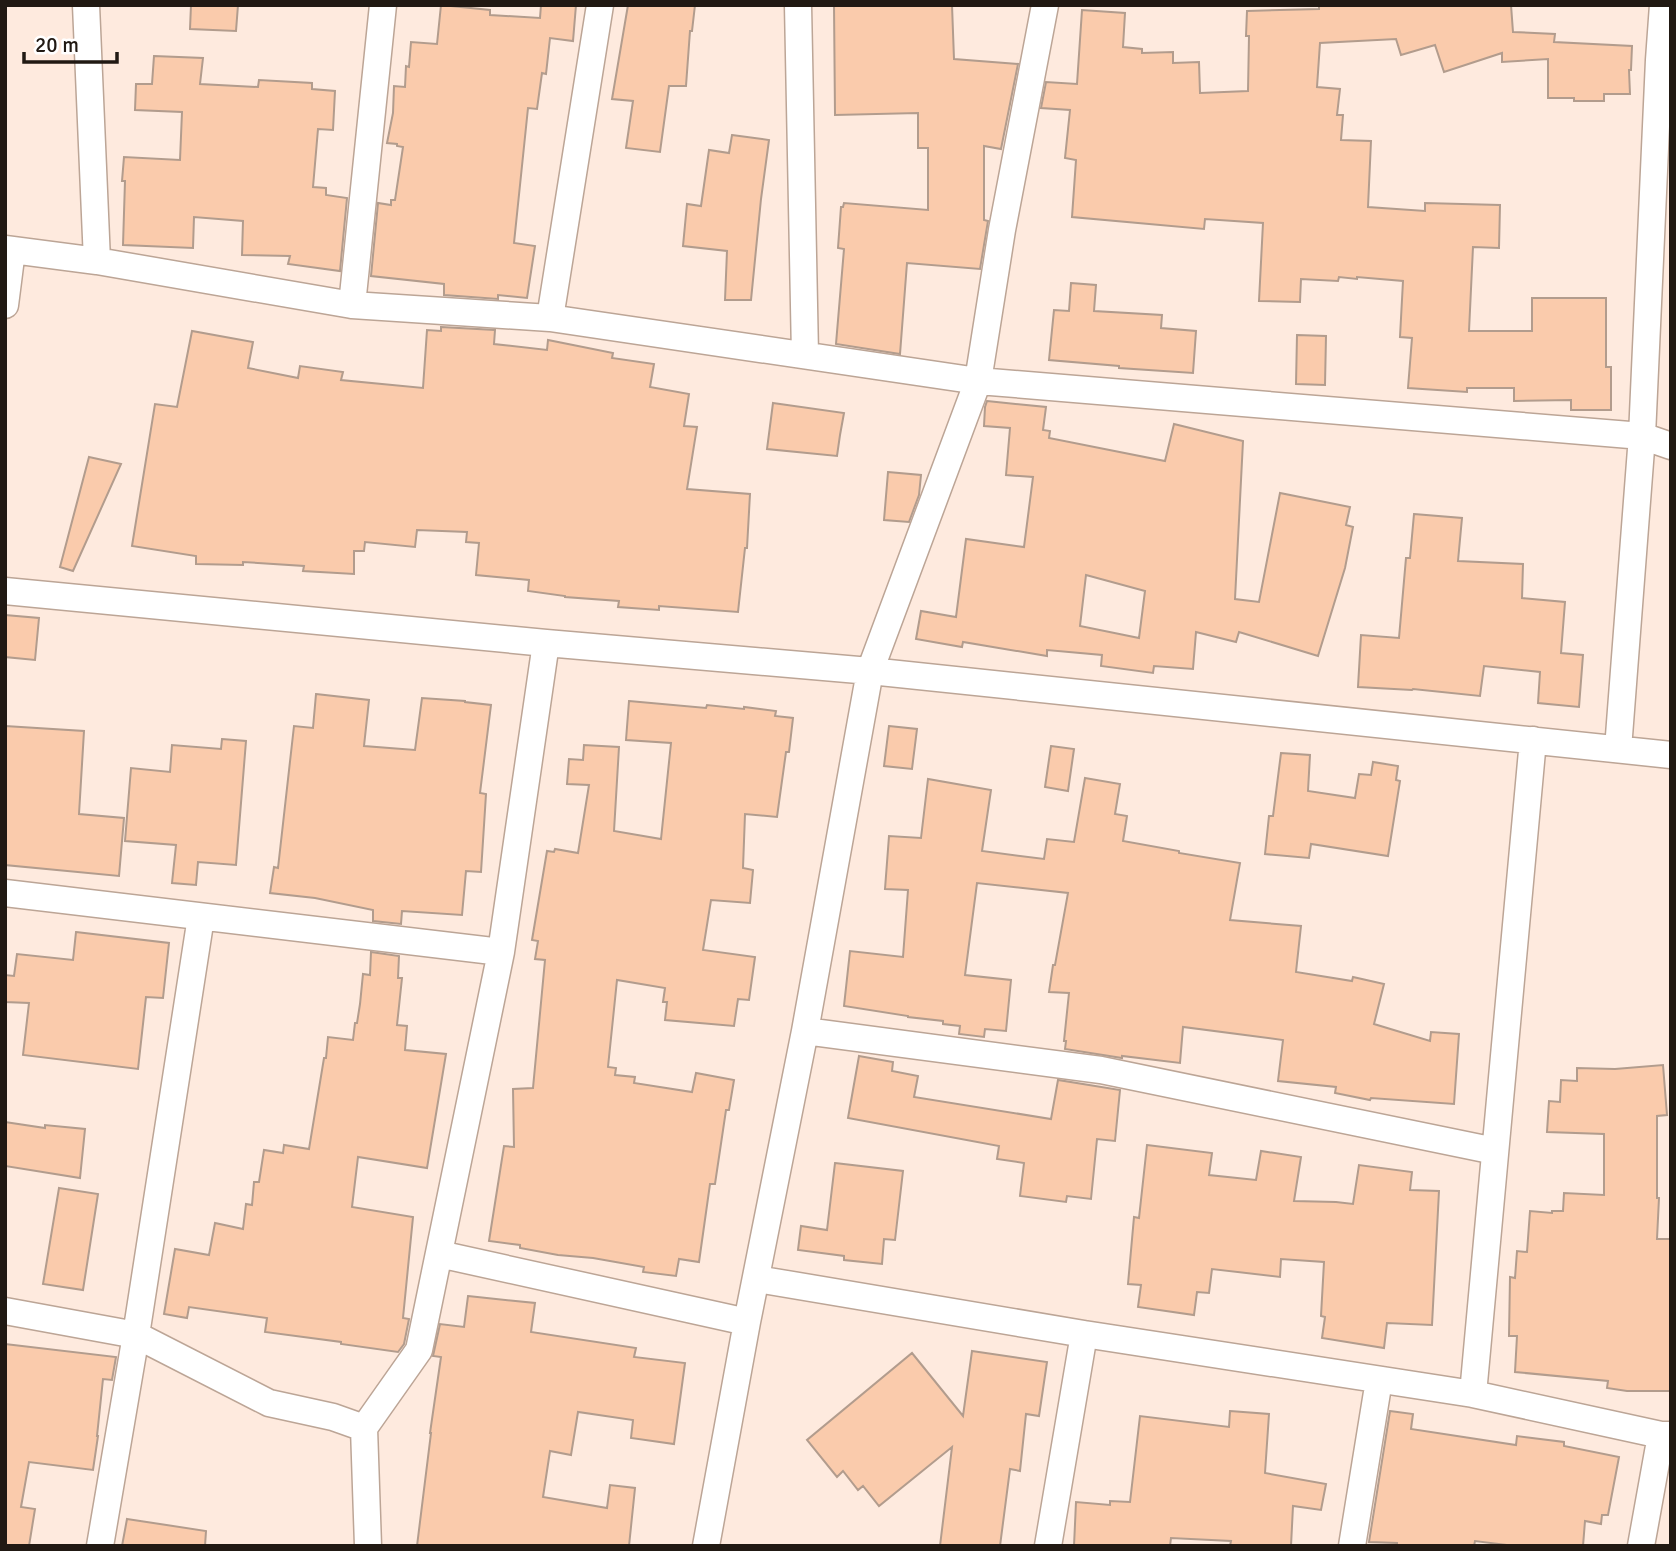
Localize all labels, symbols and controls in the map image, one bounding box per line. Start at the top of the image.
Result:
scale bar [24,21,117,65]
text: 20 m [35,32,79,58]

